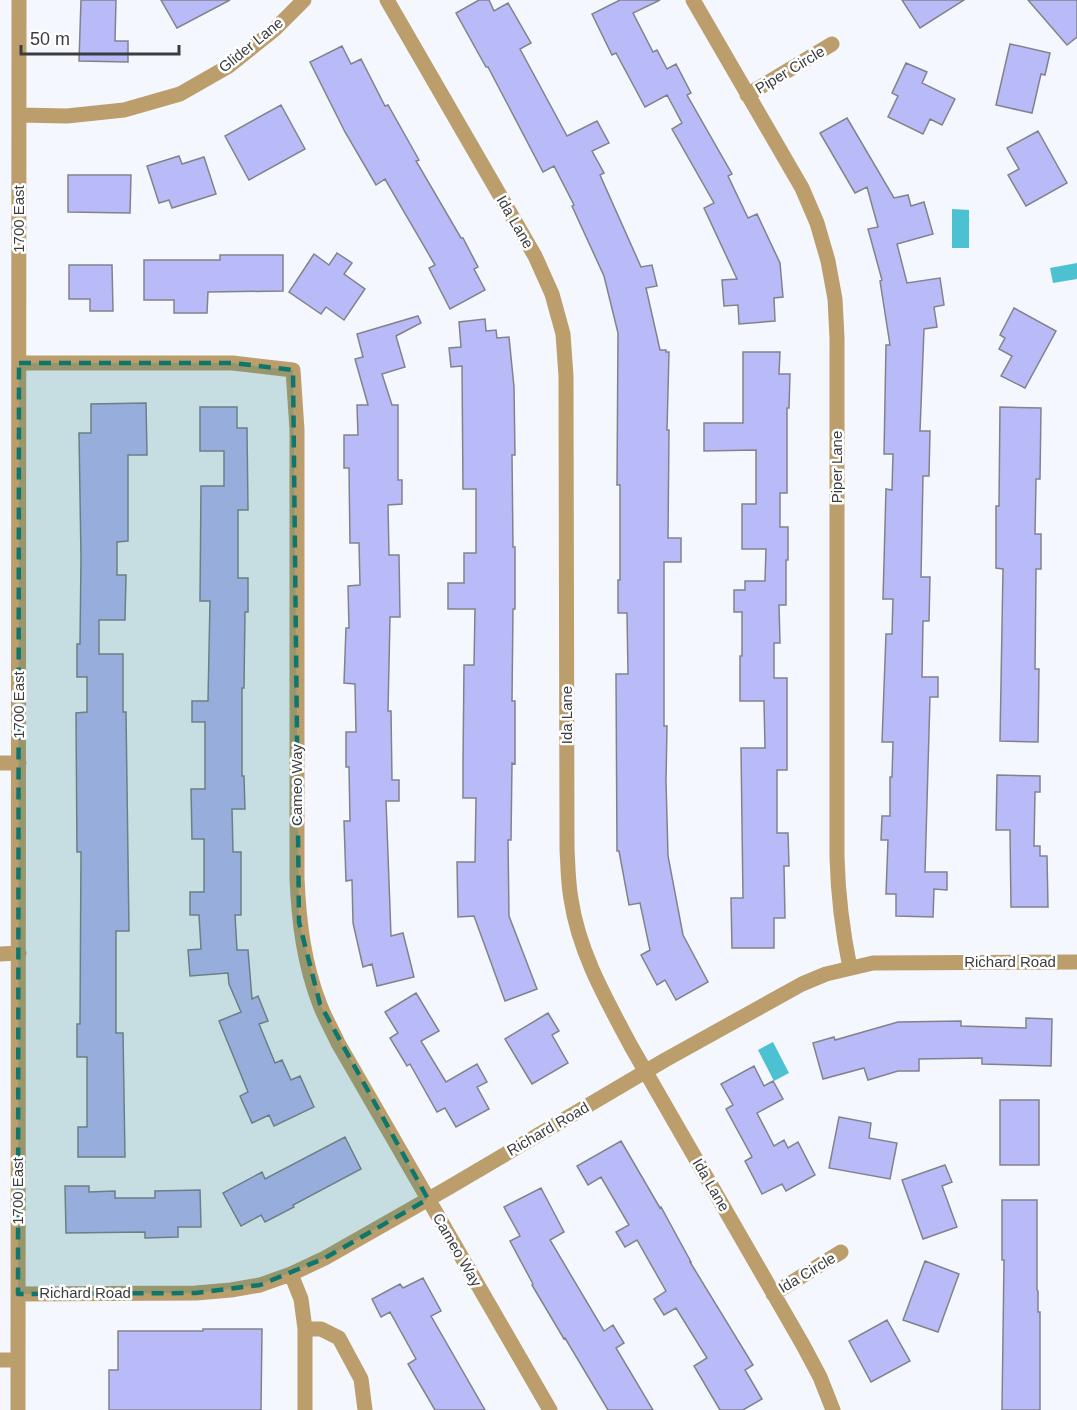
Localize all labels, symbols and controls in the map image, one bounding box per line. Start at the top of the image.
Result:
street label: Glider Lane [215,14,286,76]
scale bar [21,18,178,56]
text: 50 m [30,29,70,49]
street label: Piper Circle [752,42,827,97]
street label: 1700 East [10,184,27,253]
street label: Ida Lane [493,192,537,251]
street label: Piper Lane [828,431,845,503]
street label: 1700 East [10,670,27,739]
street label: Ida Lane [558,686,575,744]
street label: Cameo Way [288,744,305,826]
street label: Richard Road [964,953,1056,970]
street label: Richard Road [504,1098,592,1159]
street label: Ida Lane [689,1155,733,1214]
street label: 1700 East [9,1156,26,1225]
street label: Cameo Way [430,1210,486,1290]
street label: Ida Circle [775,1249,838,1296]
street label: Richard Road [39,1284,131,1301]

